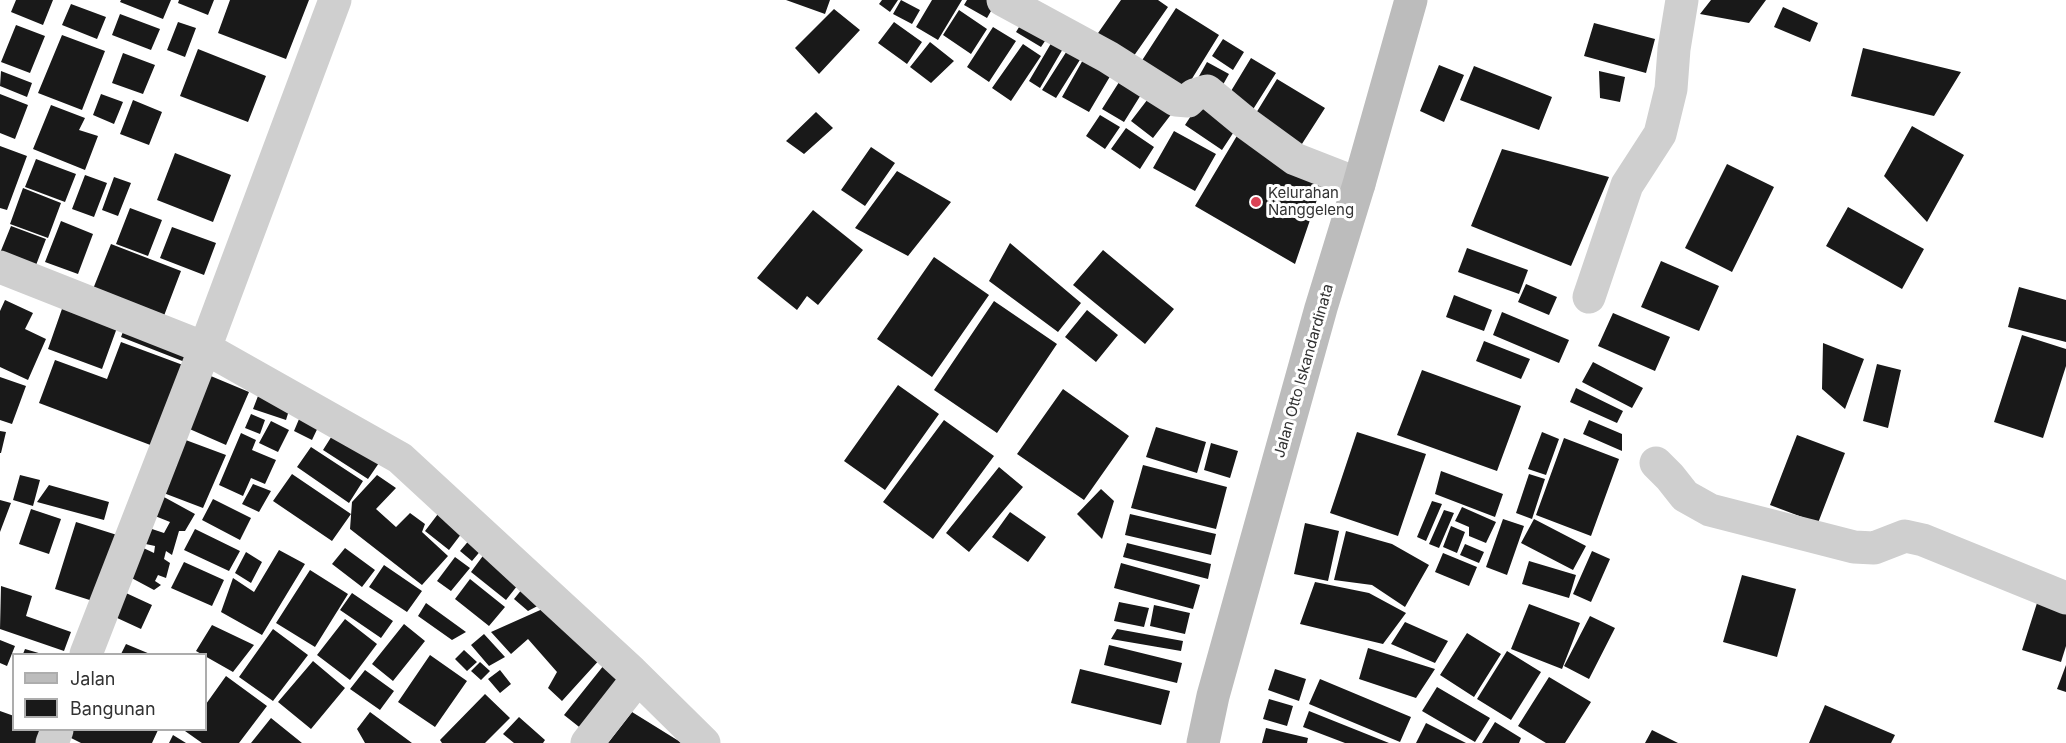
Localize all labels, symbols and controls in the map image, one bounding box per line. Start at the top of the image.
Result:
place label: Kelurahan Nanggeleng [1268,184,1354,219]
marker: Kelurahan Nanggeleng [1249,195,1263,209]
street label: Jalan Otto Iskandardinata [1271,282,1337,460]
legend [12,653,207,731]
text: Jalan [70,668,115,689]
text: Bangunan [70,698,156,719]

